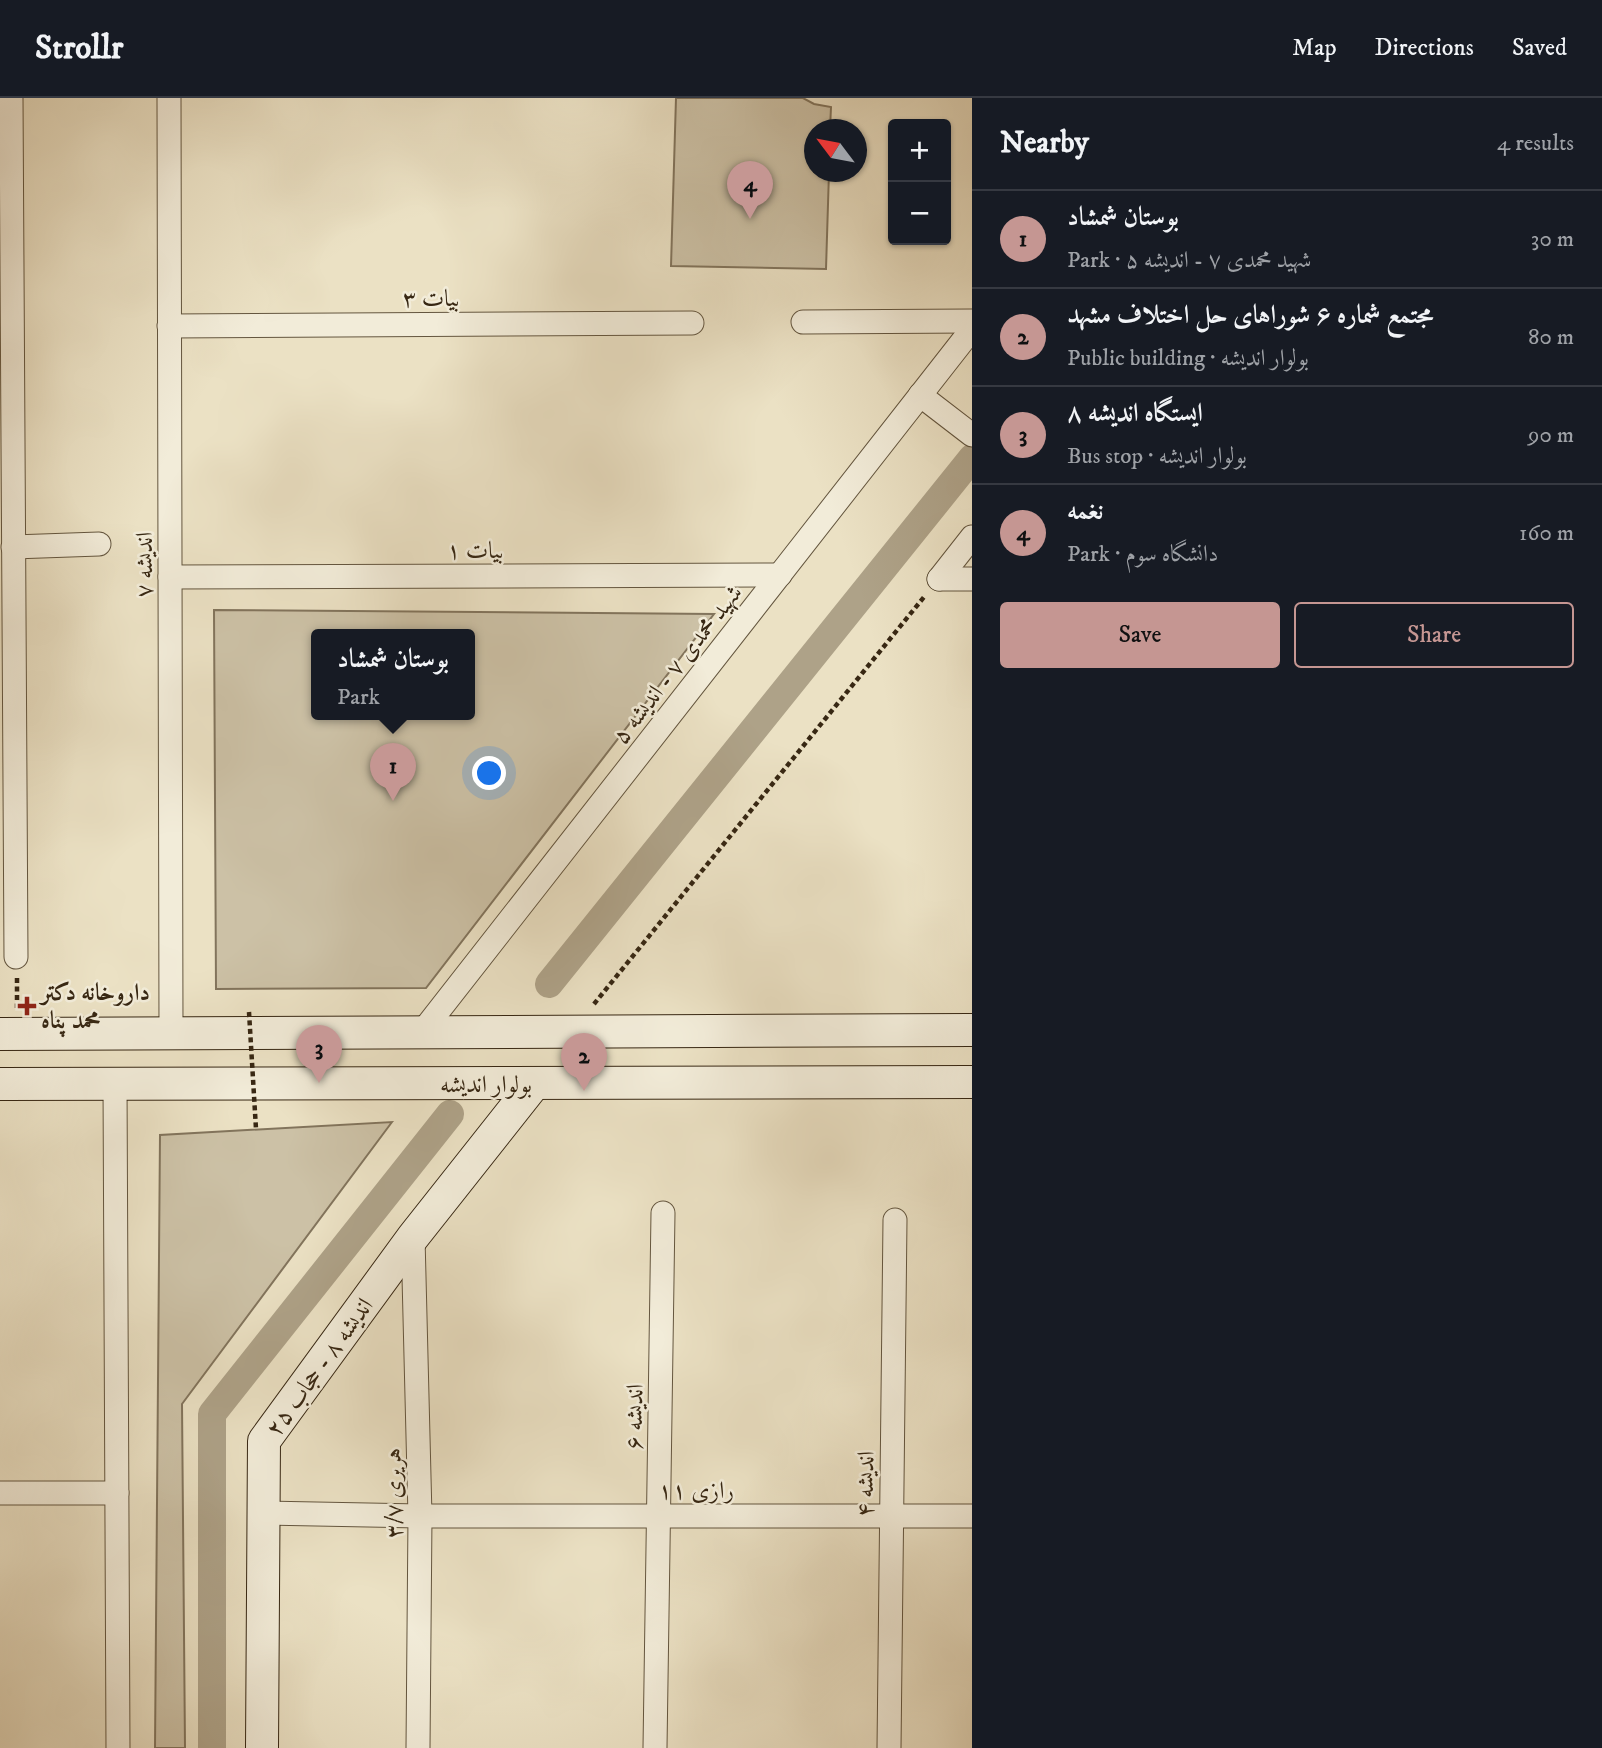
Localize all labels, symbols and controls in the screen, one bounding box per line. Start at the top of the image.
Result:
text: Strollr [35,28,123,69]
text: Map [1292,33,1337,63]
text: Directions [1375,33,1474,63]
text: Saved [1512,33,1567,63]
north arrow [804,119,867,182]
map controls [888,119,951,245]
button: + [888,119,951,182]
text: Nearby [1000,125,1089,162]
text: 4 results [1497,129,1574,158]
pin: 4 [727,161,773,219]
button: − [888,182,951,245]
text: بوستان شمشاد [1067,201,1179,234]
text: 1 [1019,225,1027,254]
text: 30 m [1531,225,1574,254]
text: Park · شهید محمدی ۷ - اندیشه ۵ [1067,246,1311,275]
street label: بیات ۳ [403,284,459,314]
text: مجتمع شماره ۶ شوراهای حل اختلاف مشهد [1067,299,1433,332]
text: 2 [1017,323,1029,352]
text: 80 m [1528,323,1574,352]
text: Public building · بولوار اندیشه [1067,344,1309,373]
text: ایستگاه اندیشه ۸ [1067,397,1203,430]
text: 3 [1019,421,1027,450]
text: 90 m [1528,421,1574,450]
text: Bus stop · بولوار اندیشه [1067,442,1247,471]
text: نغمه [1067,495,1103,528]
text: 4 [1016,519,1030,548]
text: 160 m [1519,519,1574,548]
street label: اندیشه ۷ [130,532,160,598]
street label: بیات ۱ [447,536,503,566]
text: Park · دانشگاه سوم [1067,540,1218,569]
street label: شهید محمدی ۷ - اندیشه ۵ [606,579,749,750]
button: Save [1000,602,1280,668]
button: Share [1294,602,1574,668]
popup [311,629,475,720]
text: بوستان شمشاد [337,643,449,676]
text: Park [337,683,380,712]
pin: 1 [370,743,416,801]
your location [472,756,506,790]
place label: داروخانه دکتر محمد پناه [38,978,150,1038]
marker: داروخانه دکتر محمد پناه [19,998,35,1014]
pin: 3 [296,1025,342,1083]
pin: 2 [561,1033,607,1091]
street label: بولوار اندیشه [440,1070,532,1100]
street label: اندیشه ۸ - حجاب ۲۵ [259,1292,380,1443]
street label: اندیشه ۶ [619,1384,651,1450]
street label: هریری ۳/۷ [378,1447,410,1539]
street label: اندیشه ۴ [850,1451,882,1517]
street label: رازی ۱۱ [658,1476,734,1506]

